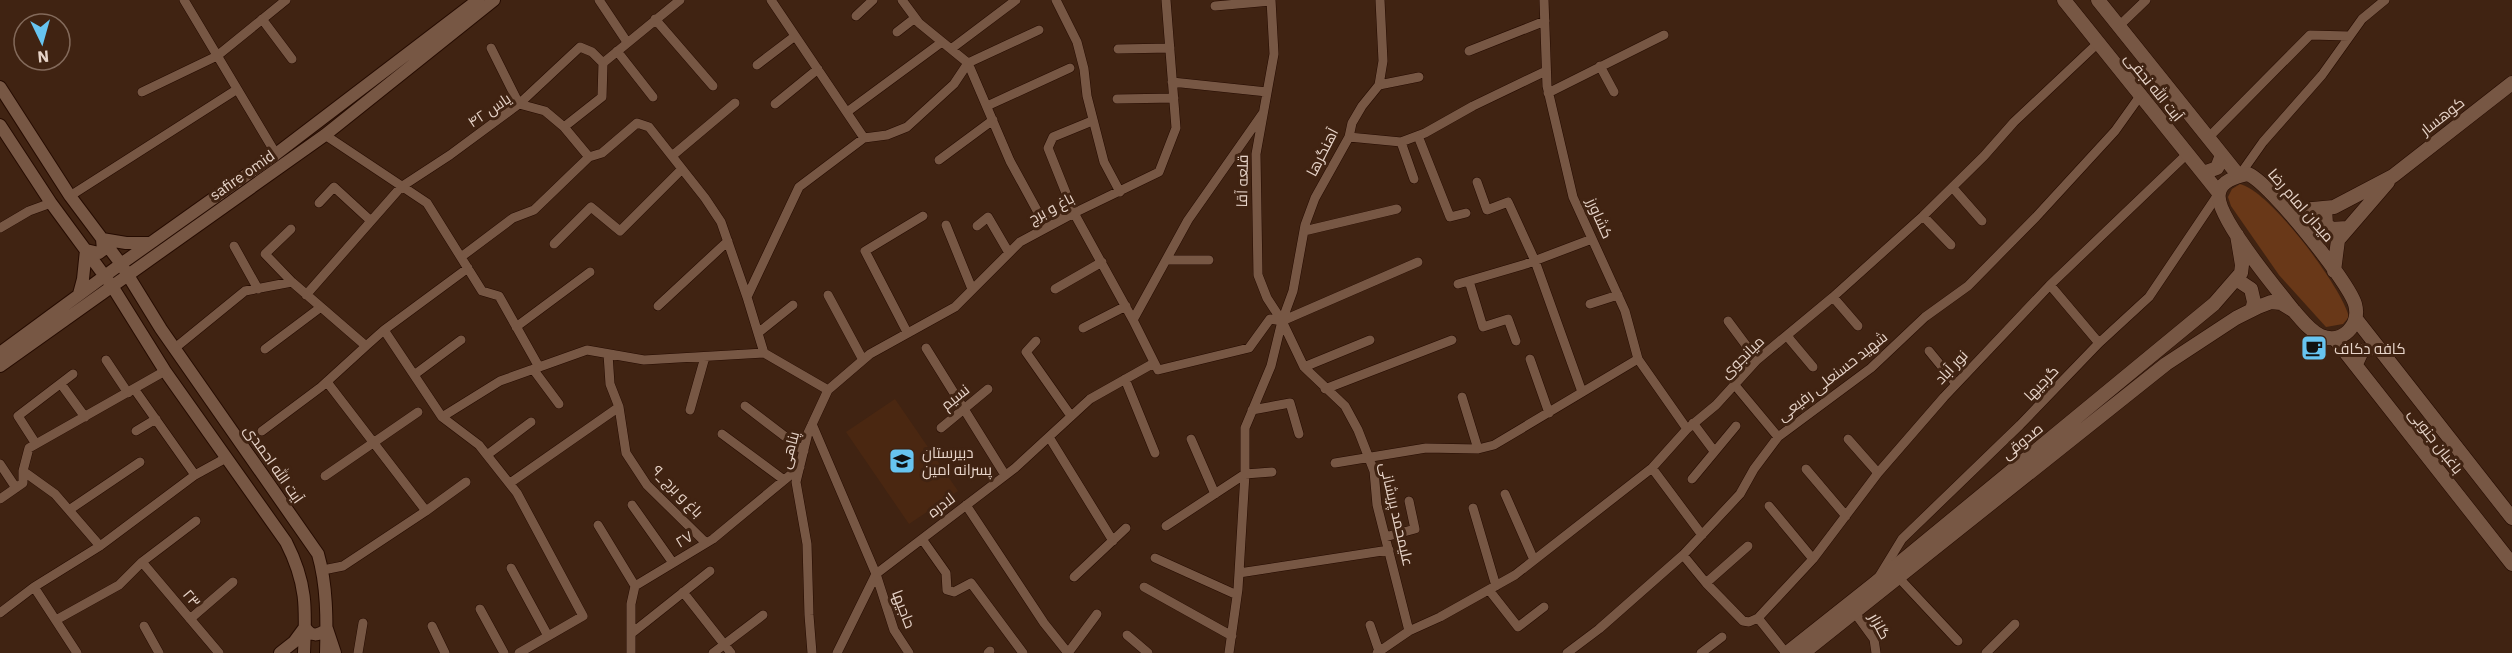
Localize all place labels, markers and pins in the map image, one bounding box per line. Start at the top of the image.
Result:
cafe icon: کافه دکاف [2299,333,2329,363]
place label: کافه دکاف [2334,339,2406,358]
place label: دبیرستان پسرانه امین [922,443,992,480]
school or university icon: دبیرستان پسرانه امین [887,446,917,476]

